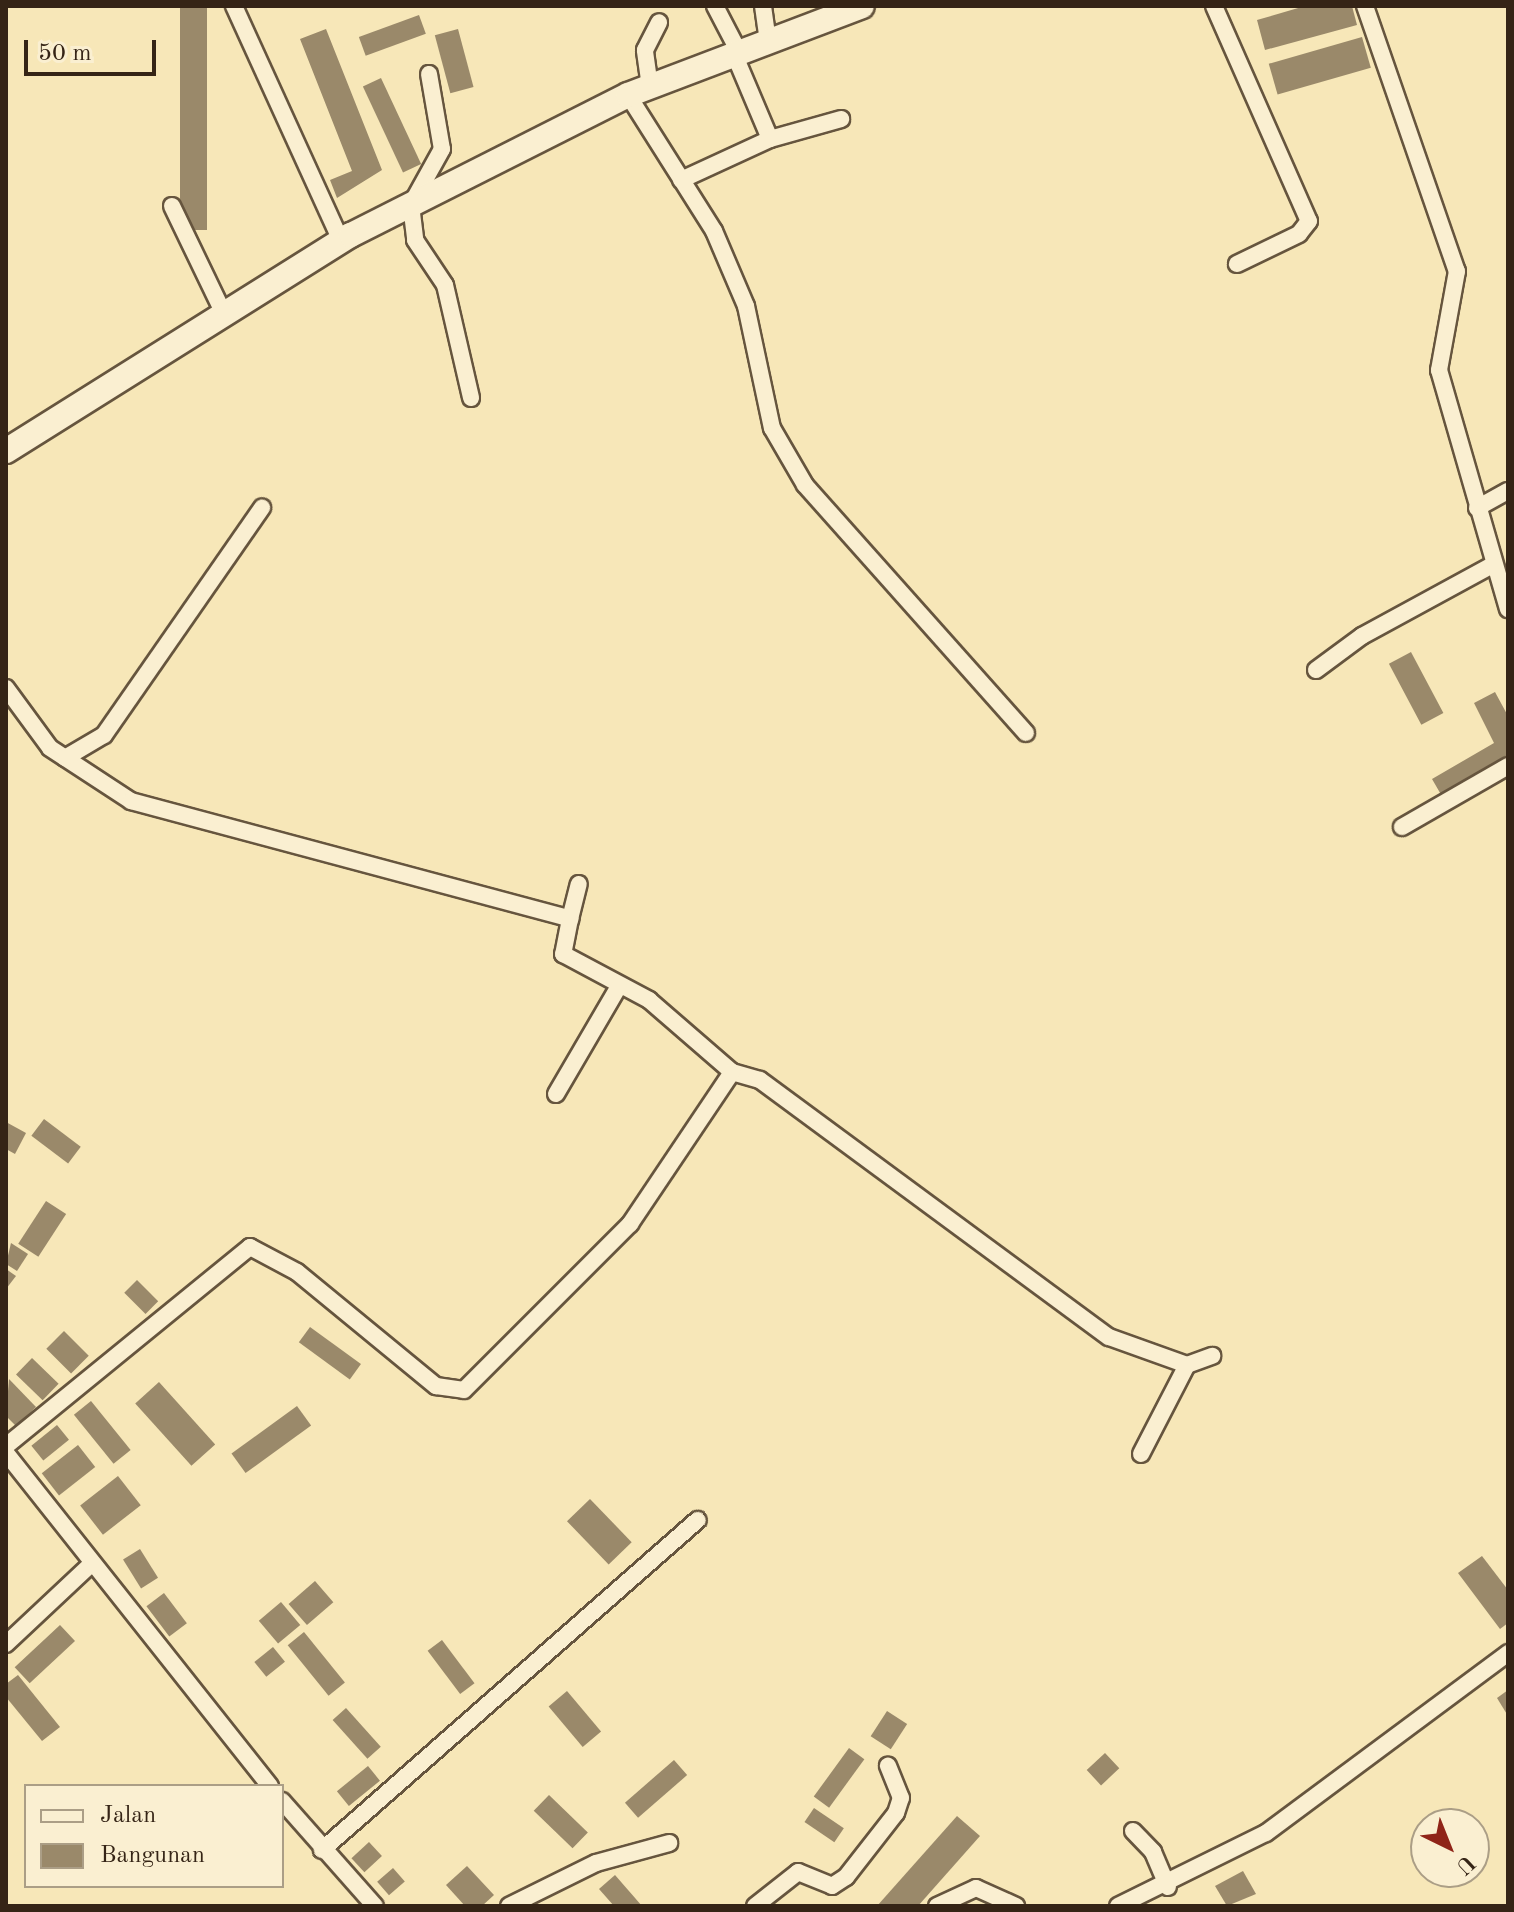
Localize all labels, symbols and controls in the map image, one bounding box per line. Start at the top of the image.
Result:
scale bar [28,24,160,74]
text: 50 m [38,42,92,66]
legend [24,1784,284,1888]
text: Jalan [100,1804,156,1828]
north arrow [1410,1808,1490,1888]
text: Bangunan [100,1844,205,1868]
text: U [1451,1850,1479,1878]

